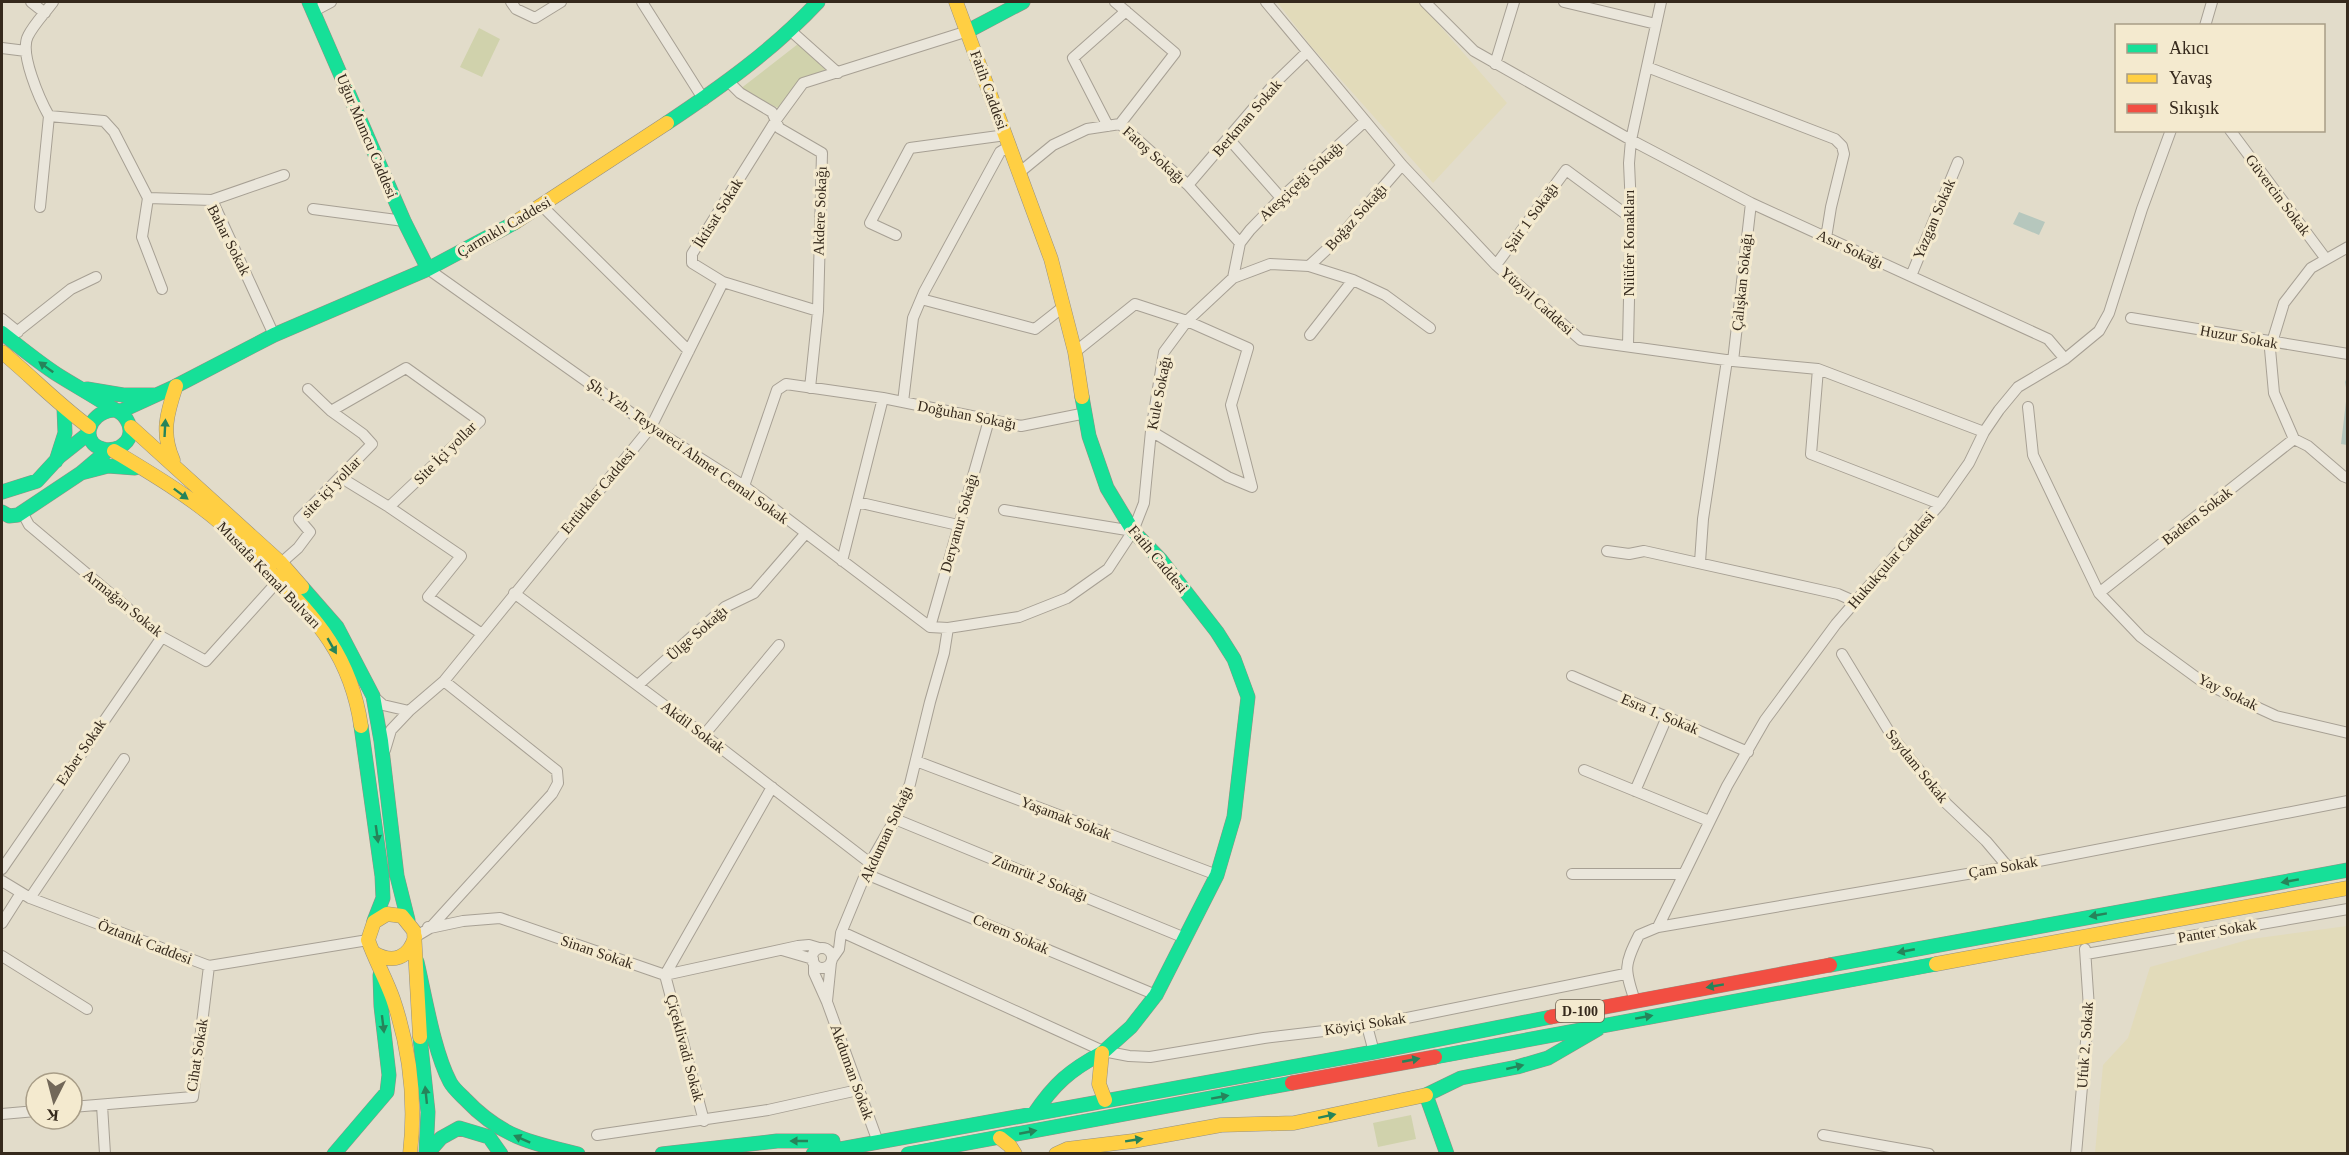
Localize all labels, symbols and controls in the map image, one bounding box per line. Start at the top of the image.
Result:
legend [2115,24,2325,132]
text: Akıcı [2169,38,2209,58]
street label: Fatih Caddesi [967,48,1011,132]
text: Yavaş [2169,68,2212,88]
street label: Uğur Mumcu Caddesi [334,72,400,200]
street label: Berkman Sokak [1209,76,1285,160]
text: Sıkışık [2169,98,2219,118]
street label: Fatoş Sokağı [1120,123,1188,187]
street label: Ateşçiçeği Sokağı [1256,138,1346,224]
street label: Güvercin Sokak [2242,151,2314,239]
street label: Akdere Sokağı [810,166,830,256]
street label: İktisat Sokak [690,175,746,251]
street label: Yazgan Sokak [1910,176,1958,262]
street label: Şair 1 Sokağı [1501,180,1561,254]
street label: Boğaz Sokağı [1322,181,1390,253]
street label: Nilüfer Konakları [1621,189,1637,297]
street label: Çarmıklı Caddesi [454,194,554,260]
street label: Bahar Sokak [204,202,254,278]
street label: Asır Sokağı [1814,227,1886,271]
street label: Çalışkan Sokağı [1729,232,1755,332]
street label: Yüzyıl Caddesi [1497,264,1577,338]
street label: Huzur Sokak [2199,322,2280,352]
street label: Kule Sokağı [1144,355,1174,431]
one-way arrow [39,361,54,373]
street label: Şh. Yzb. Teyyareci Ahmet Cemal Sokak [584,375,792,527]
street label: Doğuhan Sokağı [916,398,1018,432]
street label: Site İçi yollar [410,418,480,488]
one-way arrow [160,419,170,438]
street label: Ertürkler Caddesi [558,445,638,537]
street label: site içi yollar [298,453,364,521]
street label: Deryanur Sokağı [937,472,981,574]
street label: Badem Sokak [2159,484,2235,548]
one-way arrow [172,488,188,500]
street label: Hukukçular Caddesi [1845,508,1937,612]
street label: Mustafa Kemal Bulvarı [214,518,324,632]
street label: Fatih Caddesi [1125,522,1191,596]
street label: Armağan Sokak [80,566,166,640]
street label: Ülge Sokağı [664,602,730,664]
one-way arrow [327,638,338,654]
street label: Yay Sokak [2195,671,2261,714]
street label: Esra 1. Sokak [1619,690,1702,738]
street label: Akdil Sokak [658,698,728,756]
street label: Ezber Sokak [53,716,109,788]
street label: Saydam Sokak [1883,726,1952,806]
street label: Akduman Sokağı [857,783,915,885]
street label: Yaşamak Sokak [1019,793,1114,843]
one-way arrow [373,824,382,843]
street label: Zümrüt 2 Sokağı [990,852,1090,904]
street label: Çam Sokak [1967,853,2039,881]
one-way arrow [2280,876,2299,885]
street label: Cerem Sokak [970,911,1052,957]
one-way arrow [2088,911,2107,920]
street label: Panter Sokak [2176,916,2258,946]
street label: Öztanık Caddesi [96,917,194,967]
street label: Sinan Sokak [559,932,636,972]
one-way arrow [1897,947,1916,956]
one-way arrow [1705,982,1724,991]
street label: Çiçeklivadi Sokak [663,993,707,1104]
road number: D-100 [1556,1000,1604,1022]
street label: Ufuk 2. Sokak [2074,1001,2096,1089]
street label: Köyiçi Sokak [1323,1010,1407,1038]
one-way arrow [1635,1012,1654,1021]
one-way arrow [378,1014,387,1033]
street label: Cihat Sokak [183,1017,211,1093]
street label: Akduman Sokak [827,1022,877,1122]
one-way arrow [1402,1055,1421,1064]
one-way arrow [1506,1062,1524,1072]
north arrow [24,1071,84,1131]
one-way arrow [421,1086,431,1105]
one-way arrow [1210,1092,1229,1101]
text: K [45,1106,60,1125]
one-way arrow [1318,1110,1336,1120]
one-way arrow [1019,1127,1038,1136]
one-way arrow [512,1134,530,1144]
one-way arrow [789,1136,808,1146]
one-way arrow [1125,1136,1144,1145]

